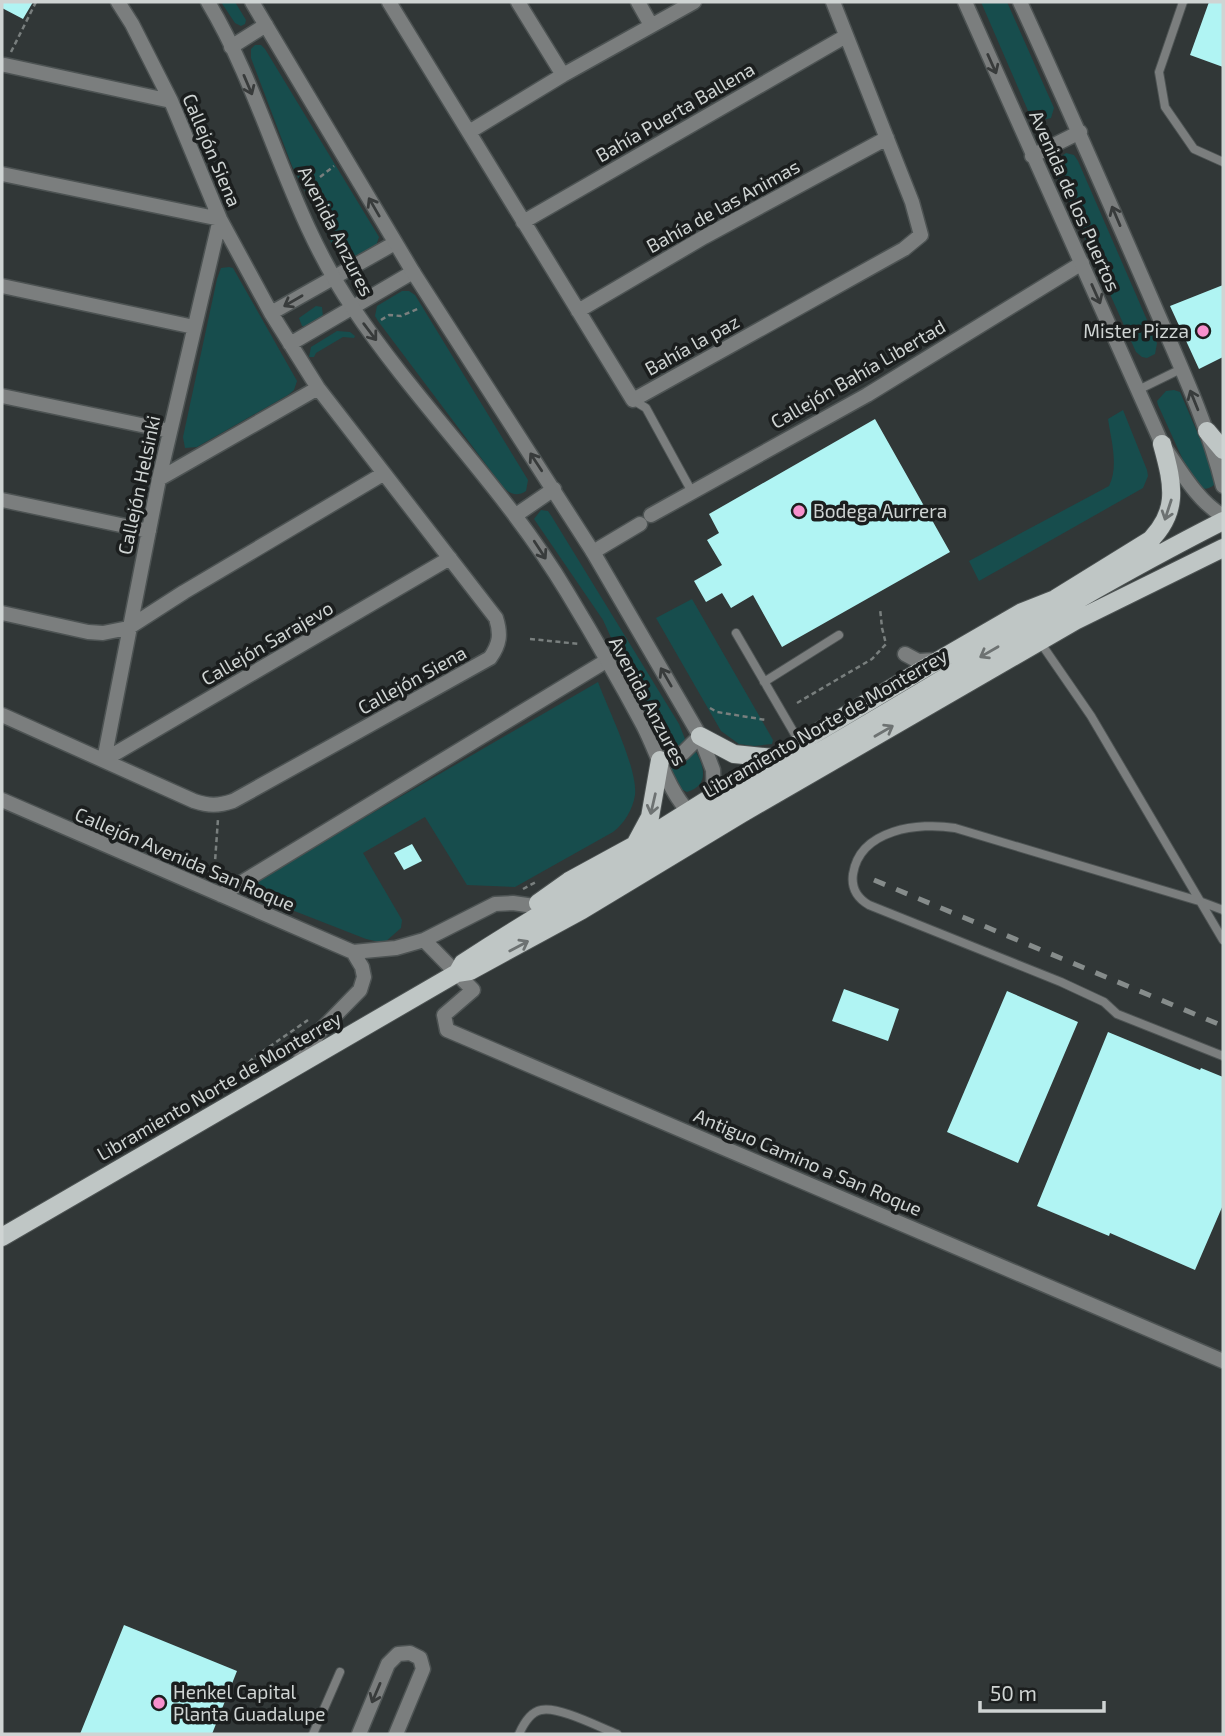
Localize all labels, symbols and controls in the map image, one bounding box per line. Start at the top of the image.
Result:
one-way arrow [986,53,999,75]
street label: Bahía Puerta Ballena [591,57,758,166]
one-way arrow [242,74,255,96]
street label: Callejón Siena [178,90,247,210]
street label: Avenida de los Puertos [1025,107,1126,295]
street label: Bahía de las Animas [642,154,803,257]
street label: Avenida Anzures [294,162,379,300]
one-way arrow [367,198,381,218]
one-way arrow [1109,206,1122,227]
one-way arrow [1090,283,1103,304]
one-way arrow [283,295,304,308]
street label: Bahía la paz [641,309,743,380]
street label: Callejón Bahía Libertad [766,314,949,433]
place label: Mister Pizza [1083,319,1189,342]
one-way arrow [363,322,378,341]
marker: Mister Pizza [1195,323,1211,339]
one-way arrow [1187,390,1200,411]
street label: Callejón Helsinki [113,413,165,557]
one-way arrow [528,452,542,472]
place label: Bodega Aurrera [813,499,947,522]
one-way arrow [1161,499,1173,521]
marker: Bodega Aurrera [791,503,807,519]
one-way arrow [533,540,547,560]
street label: Callejón Sarajevo [197,596,337,690]
street label: Avenida Anzures [605,632,692,769]
street label: Callejón Siena [353,640,470,719]
street label: Libramiento Norte de Monterrey [699,643,951,802]
one-way arrow [979,645,999,659]
one-way arrow [659,668,673,688]
one-way arrow [873,724,893,738]
one-way arrow [646,792,659,815]
street label: Callejón Avenida San Roque [72,802,299,915]
one-way arrow [508,938,528,952]
street label: Libramiento Norte de Monterrey [93,1006,345,1165]
street label: Antiguo Camino a San Roque [691,1103,926,1220]
scale bar [980,1670,1104,1714]
place label: Henkel Capital Planta Guadalupe [173,1680,325,1725]
text: 50 m [990,1680,1037,1705]
one-way arrow [369,1681,382,1703]
marker: Henkel Capital Planta Guadalupe [151,1695,167,1711]

